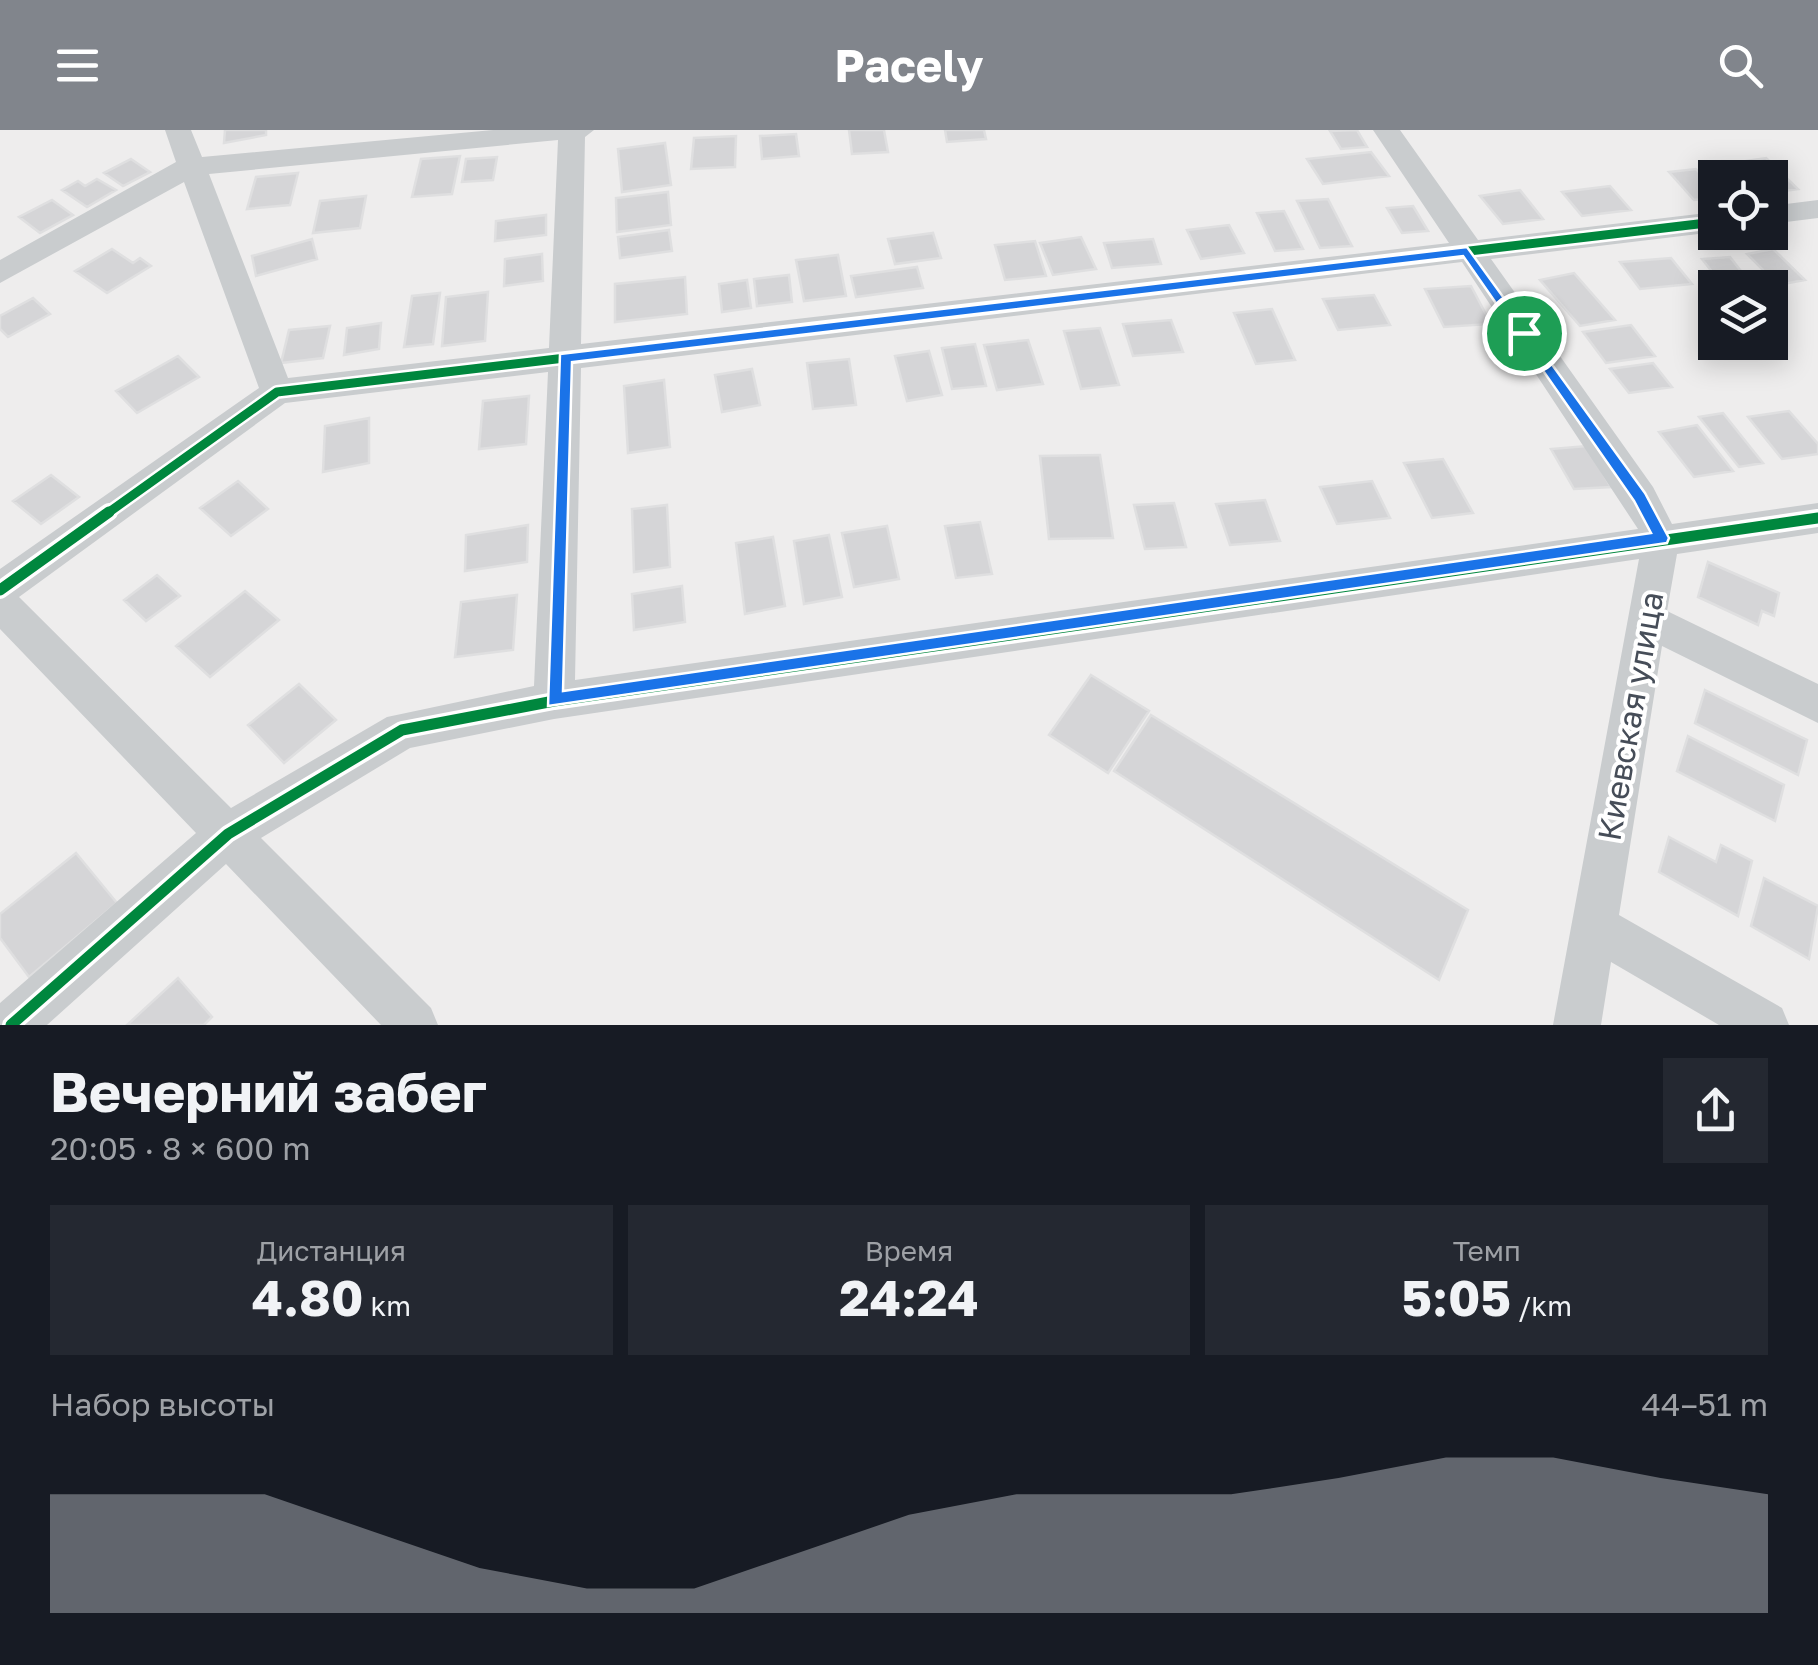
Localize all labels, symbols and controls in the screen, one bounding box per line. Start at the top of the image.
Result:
icon: menu [50,38,105,93]
text: Pacely [834,38,984,92]
icon: search [1713,38,1768,93]
map controls [1698,160,1788,360]
button: locate [1698,160,1788,250]
button: layers [1698,270,1788,360]
pin [1482,291,1567,376]
icon: arrive [1497,306,1552,361]
street label: Киевская улица [1589,589,1671,843]
text: Вечерний забег [50,1058,487,1124]
button: share [1663,1058,1768,1163]
text: 20:05 · 8 × 600 m [50,1129,310,1167]
text: Дистанция [257,1234,406,1267]
text: Время [865,1234,953,1267]
text: Темп [1453,1234,1521,1267]
text: 4.80 [252,1267,363,1327]
text: 24:24 [839,1267,979,1327]
text: 5:05 [1401,1267,1511,1327]
text: km [363,1289,411,1322]
text: /km [1511,1289,1572,1322]
text: Набор высоты [50,1385,275,1423]
text: 44–51 m [1642,1385,1768,1423]

